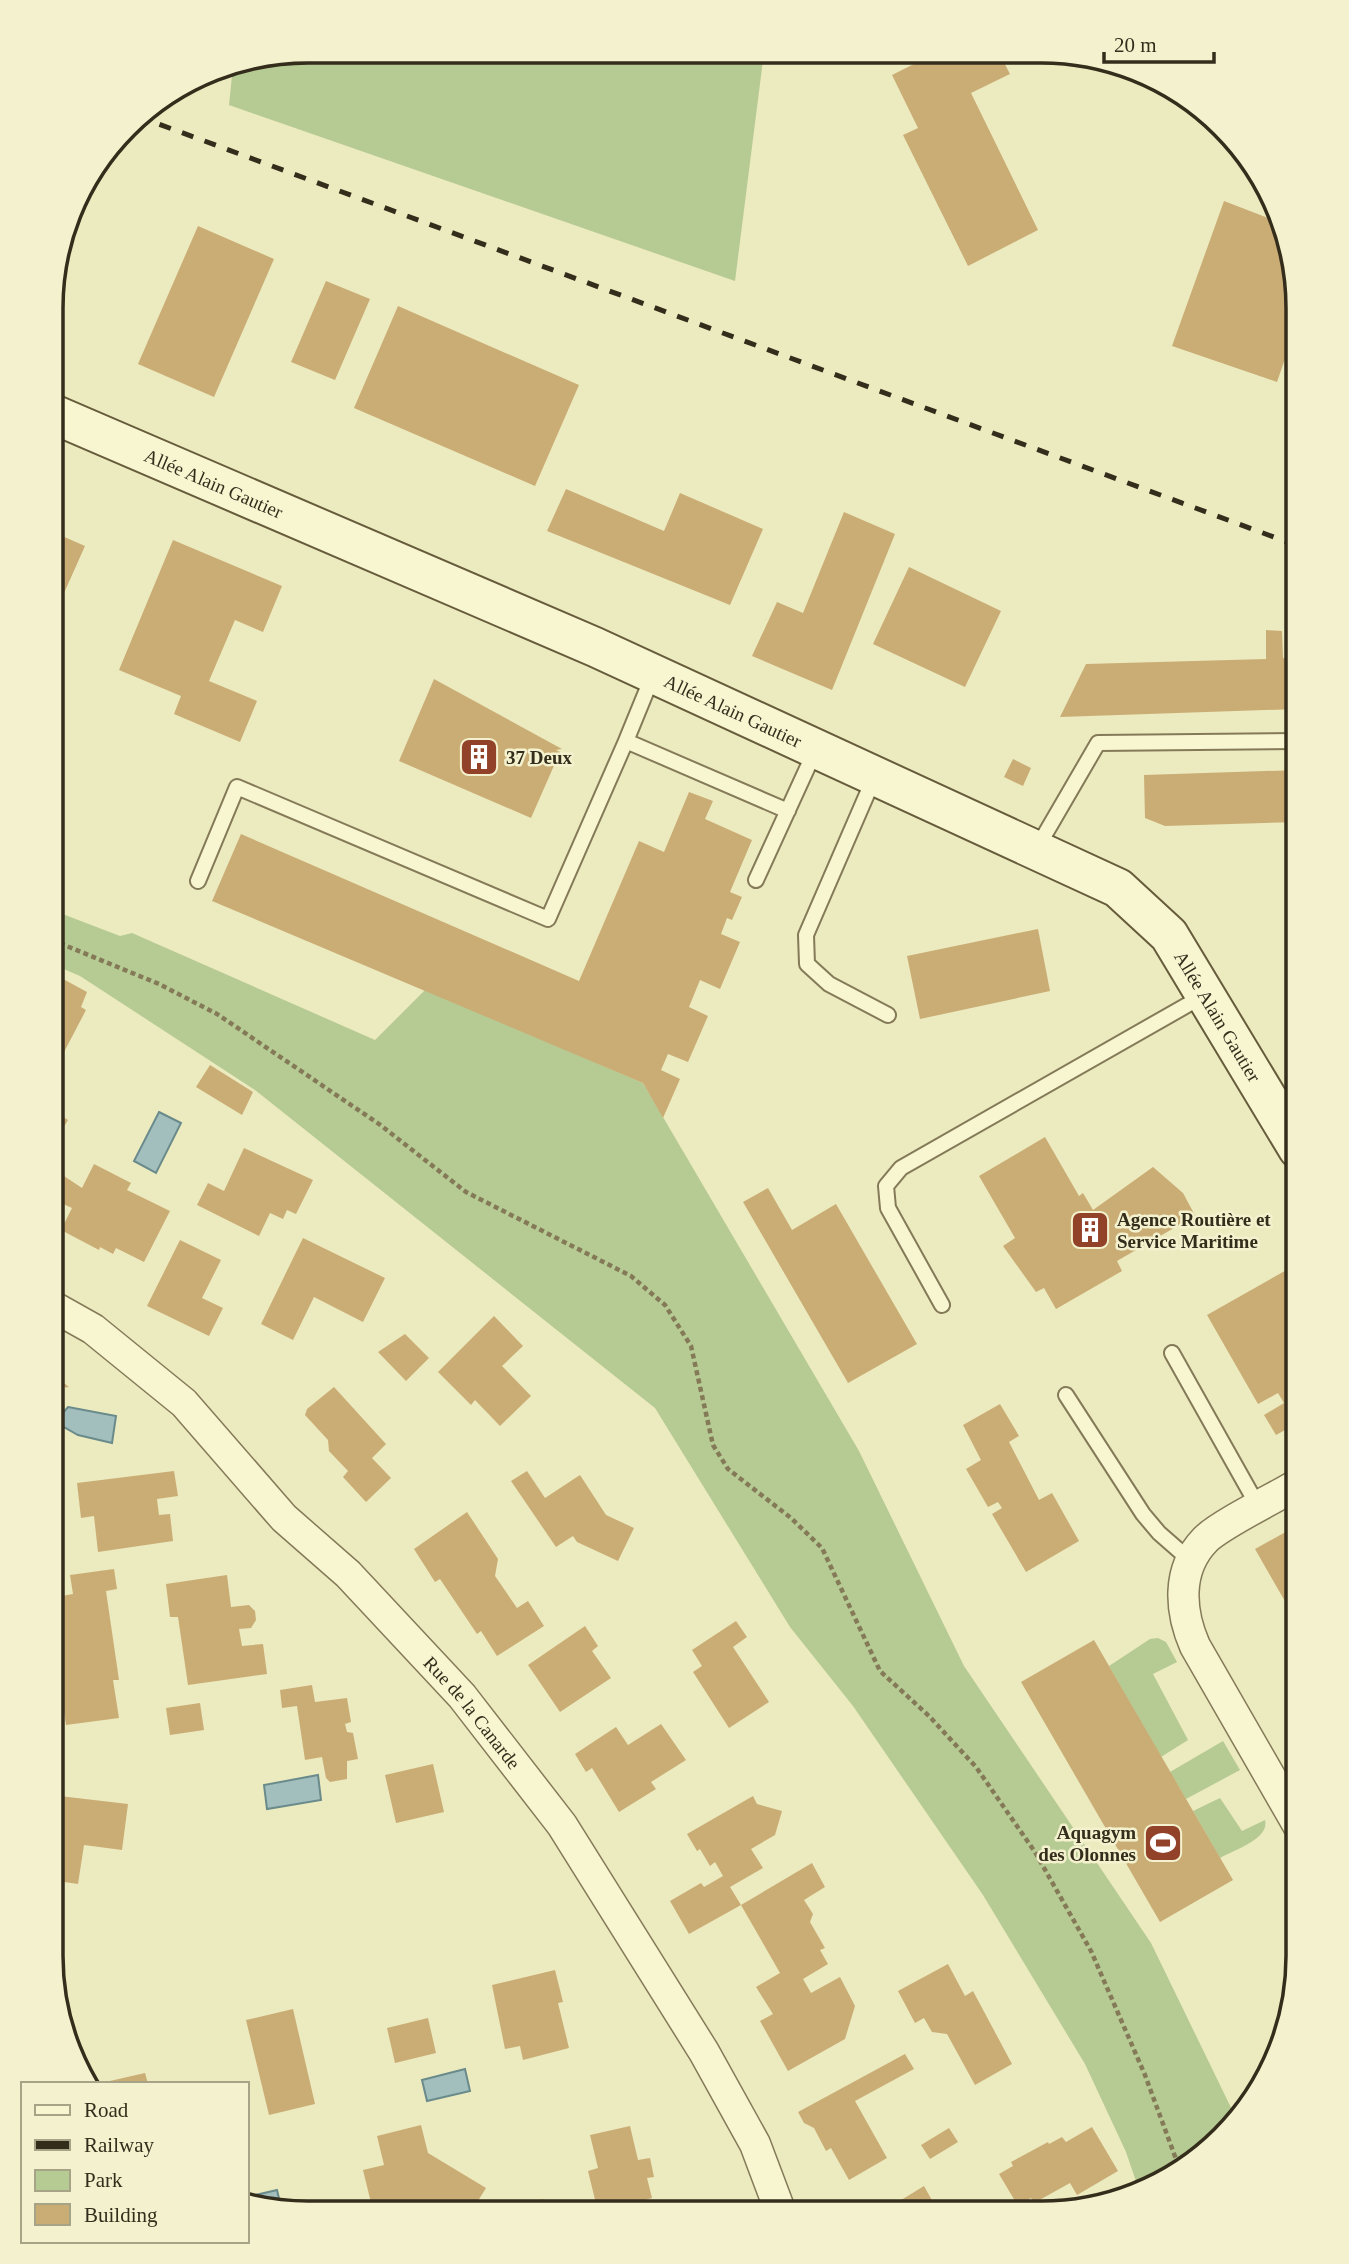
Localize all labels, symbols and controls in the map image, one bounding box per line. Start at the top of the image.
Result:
scale bar [1104,21,1214,65]
text: 20 m [1114,33,1157,57]
street label: Allée Alain Gautier [141,445,287,523]
street label: Allée Alain Gautier [661,670,805,752]
building icon: 37 Deux [458,736,500,778]
place label: 37 Deux [506,747,572,768]
street label: Allée Alain Gautier [1170,947,1265,1086]
building icon: Agence Routière et Service Maritime [1069,1209,1111,1251]
place label: Agence Routière et Service Maritime [1117,1209,1271,1252]
street label: Rue de la Canarde [419,1652,525,1773]
place label: Aquagym des Olonnes [1038,1822,1136,1865]
sports icon: Aquagym des Olonnes [1142,1822,1184,1864]
legend [21,2082,248,2243]
text: Road [84,2098,129,2122]
text: Railway [84,2133,154,2157]
text: Park [84,2168,123,2192]
text: Building [84,2203,158,2227]

